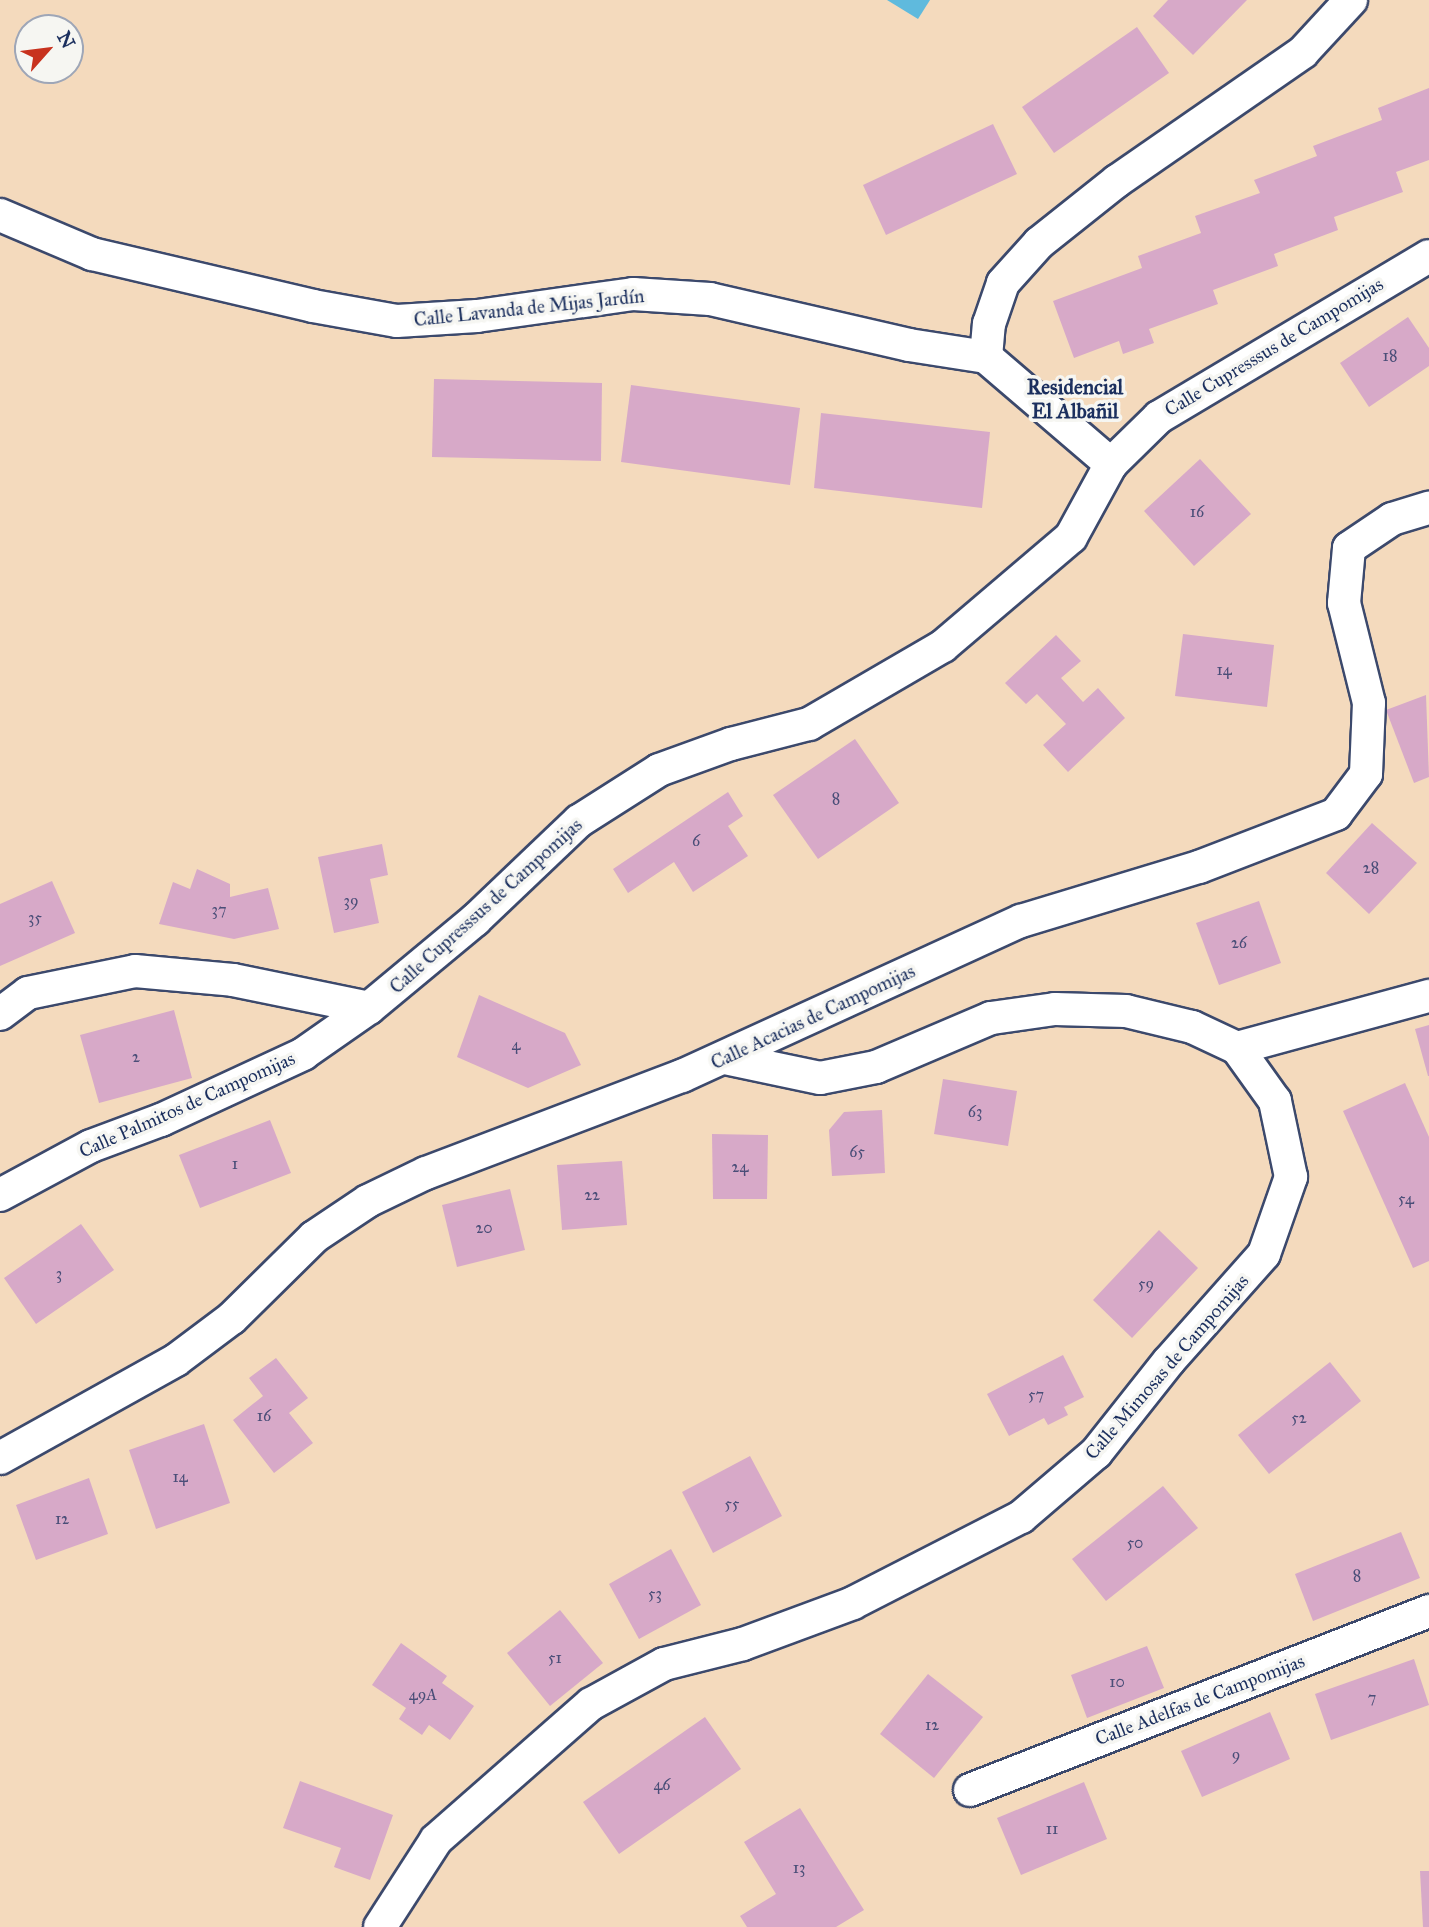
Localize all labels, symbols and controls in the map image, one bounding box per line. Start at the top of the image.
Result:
north arrow [14,14,84,84]
text: N [52,27,80,52]
street label: Calle Cupresssus de Campomijas [1161,273,1387,421]
street label: Calle Lavanda de Mijas Jardín [413,285,645,331]
house number: 18 [1383,346,1397,366]
district label: Residencial El Albañil [1027,374,1123,424]
house number: 16 [1190,502,1204,522]
house number: 14 [1216,660,1232,680]
house number: 8 [832,789,840,809]
street label: Calle Cupresssus de Campomijas [385,814,587,998]
house number: 6 [692,831,700,851]
house number: 28 [1363,858,1379,878]
house number: 39 [344,891,358,911]
house number: 37 [212,900,226,920]
house number: 35 [28,908,42,928]
house number: 26 [1231,933,1247,953]
street label: Calle Acacias de Campomijas [707,960,919,1074]
house number: 4 [512,1035,520,1055]
street label: Calle Palmitos de Campomijas [76,1047,298,1163]
house number: 2 [132,1047,140,1067]
house number: 63 [968,1102,982,1122]
house number: 65 [849,1142,865,1162]
house number: 1 [232,1154,238,1174]
house number: 24 [732,1157,748,1177]
house number: 22 [584,1185,600,1205]
house number: 54 [1398,1189,1414,1209]
house number: 20 [475,1218,493,1238]
house number: 3 [56,1264,62,1284]
street label: Calle Mimosas de Campomijas [1080,1270,1254,1464]
house number: 59 [1138,1274,1154,1294]
house number: 57 [1028,1385,1044,1405]
house number: 16 [257,1406,271,1426]
house number: 52 [1291,1408,1307,1428]
house number: 14 [172,1467,188,1487]
house number: 55 [725,1494,739,1514]
house number: 12 [55,1509,69,1529]
house number: 50 [1127,1533,1143,1553]
house number: 8 [1353,1566,1361,1586]
house number: 53 [648,1584,662,1604]
house number: 51 [548,1648,562,1668]
street label: Calle Adelfas de Campomijas [1092,1650,1308,1750]
house number: 10 [1109,1672,1125,1692]
house number: 49A [409,1685,437,1705]
house number: 7 [1368,1688,1376,1708]
house number: 12 [925,1715,939,1735]
house number: 9 [1232,1745,1240,1765]
house number: 46 [653,1775,671,1795]
house number: 11 [1046,1819,1058,1839]
house number: 13 [793,1858,805,1878]

